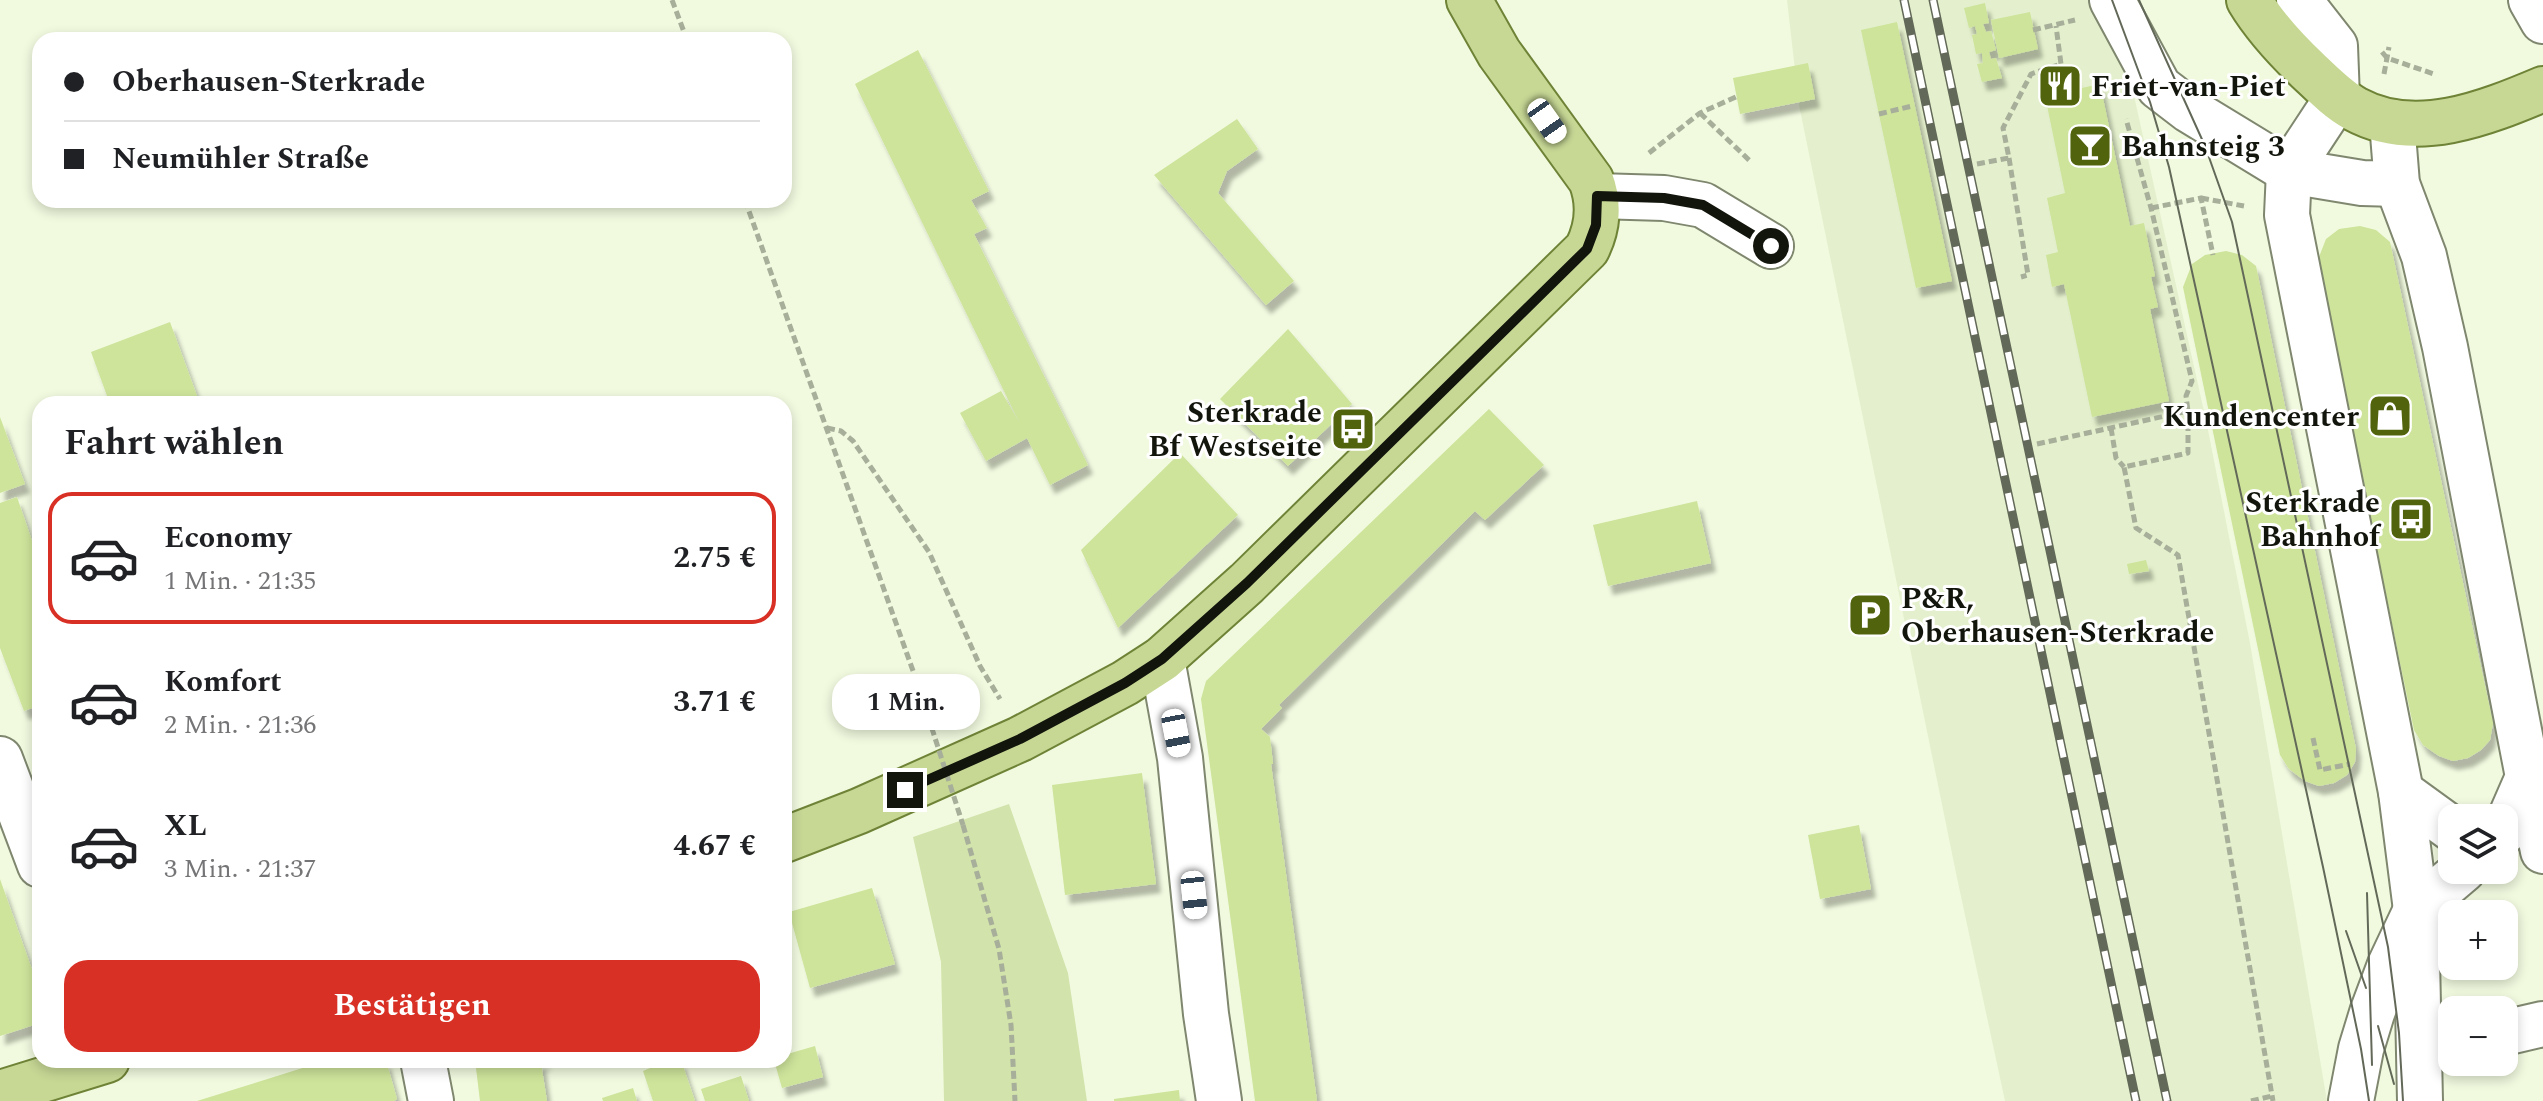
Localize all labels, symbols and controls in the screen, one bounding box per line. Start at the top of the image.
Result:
text: Oberhausen-Sterkrade [112,59,426,105]
restaurant icon: Friet-van-Piet [2036,62,2084,110]
place label: Friet-van-Piet [2091,64,2286,110]
car [1523,94,1571,148]
bar icon: Bahnsteig 3 [2066,122,2114,170]
place label: Bahnsteig 3 [2121,124,2285,170]
text: Neumühler Straße [112,136,369,182]
route start [1753,228,1789,264]
place label: Sterkrade Bf Westseite [1148,390,1322,470]
shop icon: Kundencenter [2366,392,2414,440]
place label: Kundencenter [2163,394,2359,440]
bus stop icon: Sterkrade Bf Westseite [1329,405,1377,453]
text: Fahrt wählen [64,416,284,471]
place label: Sterkrade Bahnhof [2245,480,2382,560]
bus stop icon: Sterkrade Bahnhof [2387,495,2435,543]
text: Economy [164,515,291,561]
icon: car [68,522,140,594]
text: 2.75 € [673,535,756,581]
text: 1 Min. · 21:35 [164,561,316,601]
place label: P&R, Oberhausen-Sterkrade [1901,576,2215,656]
parking icon: P&R, Oberhausen-Sterkrade [1846,591,1894,639]
text: Komfort [164,659,282,705]
icon: car [68,666,140,738]
callout: 1 Min. [831,674,979,730]
text: 3.71 € [673,679,756,725]
text: 1 Min. [867,682,945,722]
text: 2 Min. · 21:36 [164,705,316,745]
car [1160,707,1192,759]
route end [887,772,923,808]
text: XL [164,803,207,849]
map controls [2438,804,2518,1076]
button: layers [2438,804,2518,884]
icon: car [68,810,140,882]
text: 4.67 € [673,823,756,869]
text: 3 Min. · 21:37 [164,849,316,889]
car [1180,870,1208,920]
button: + [2438,900,2518,980]
button: Bestätigen [64,960,760,1052]
button: − [2438,996,2518,1076]

